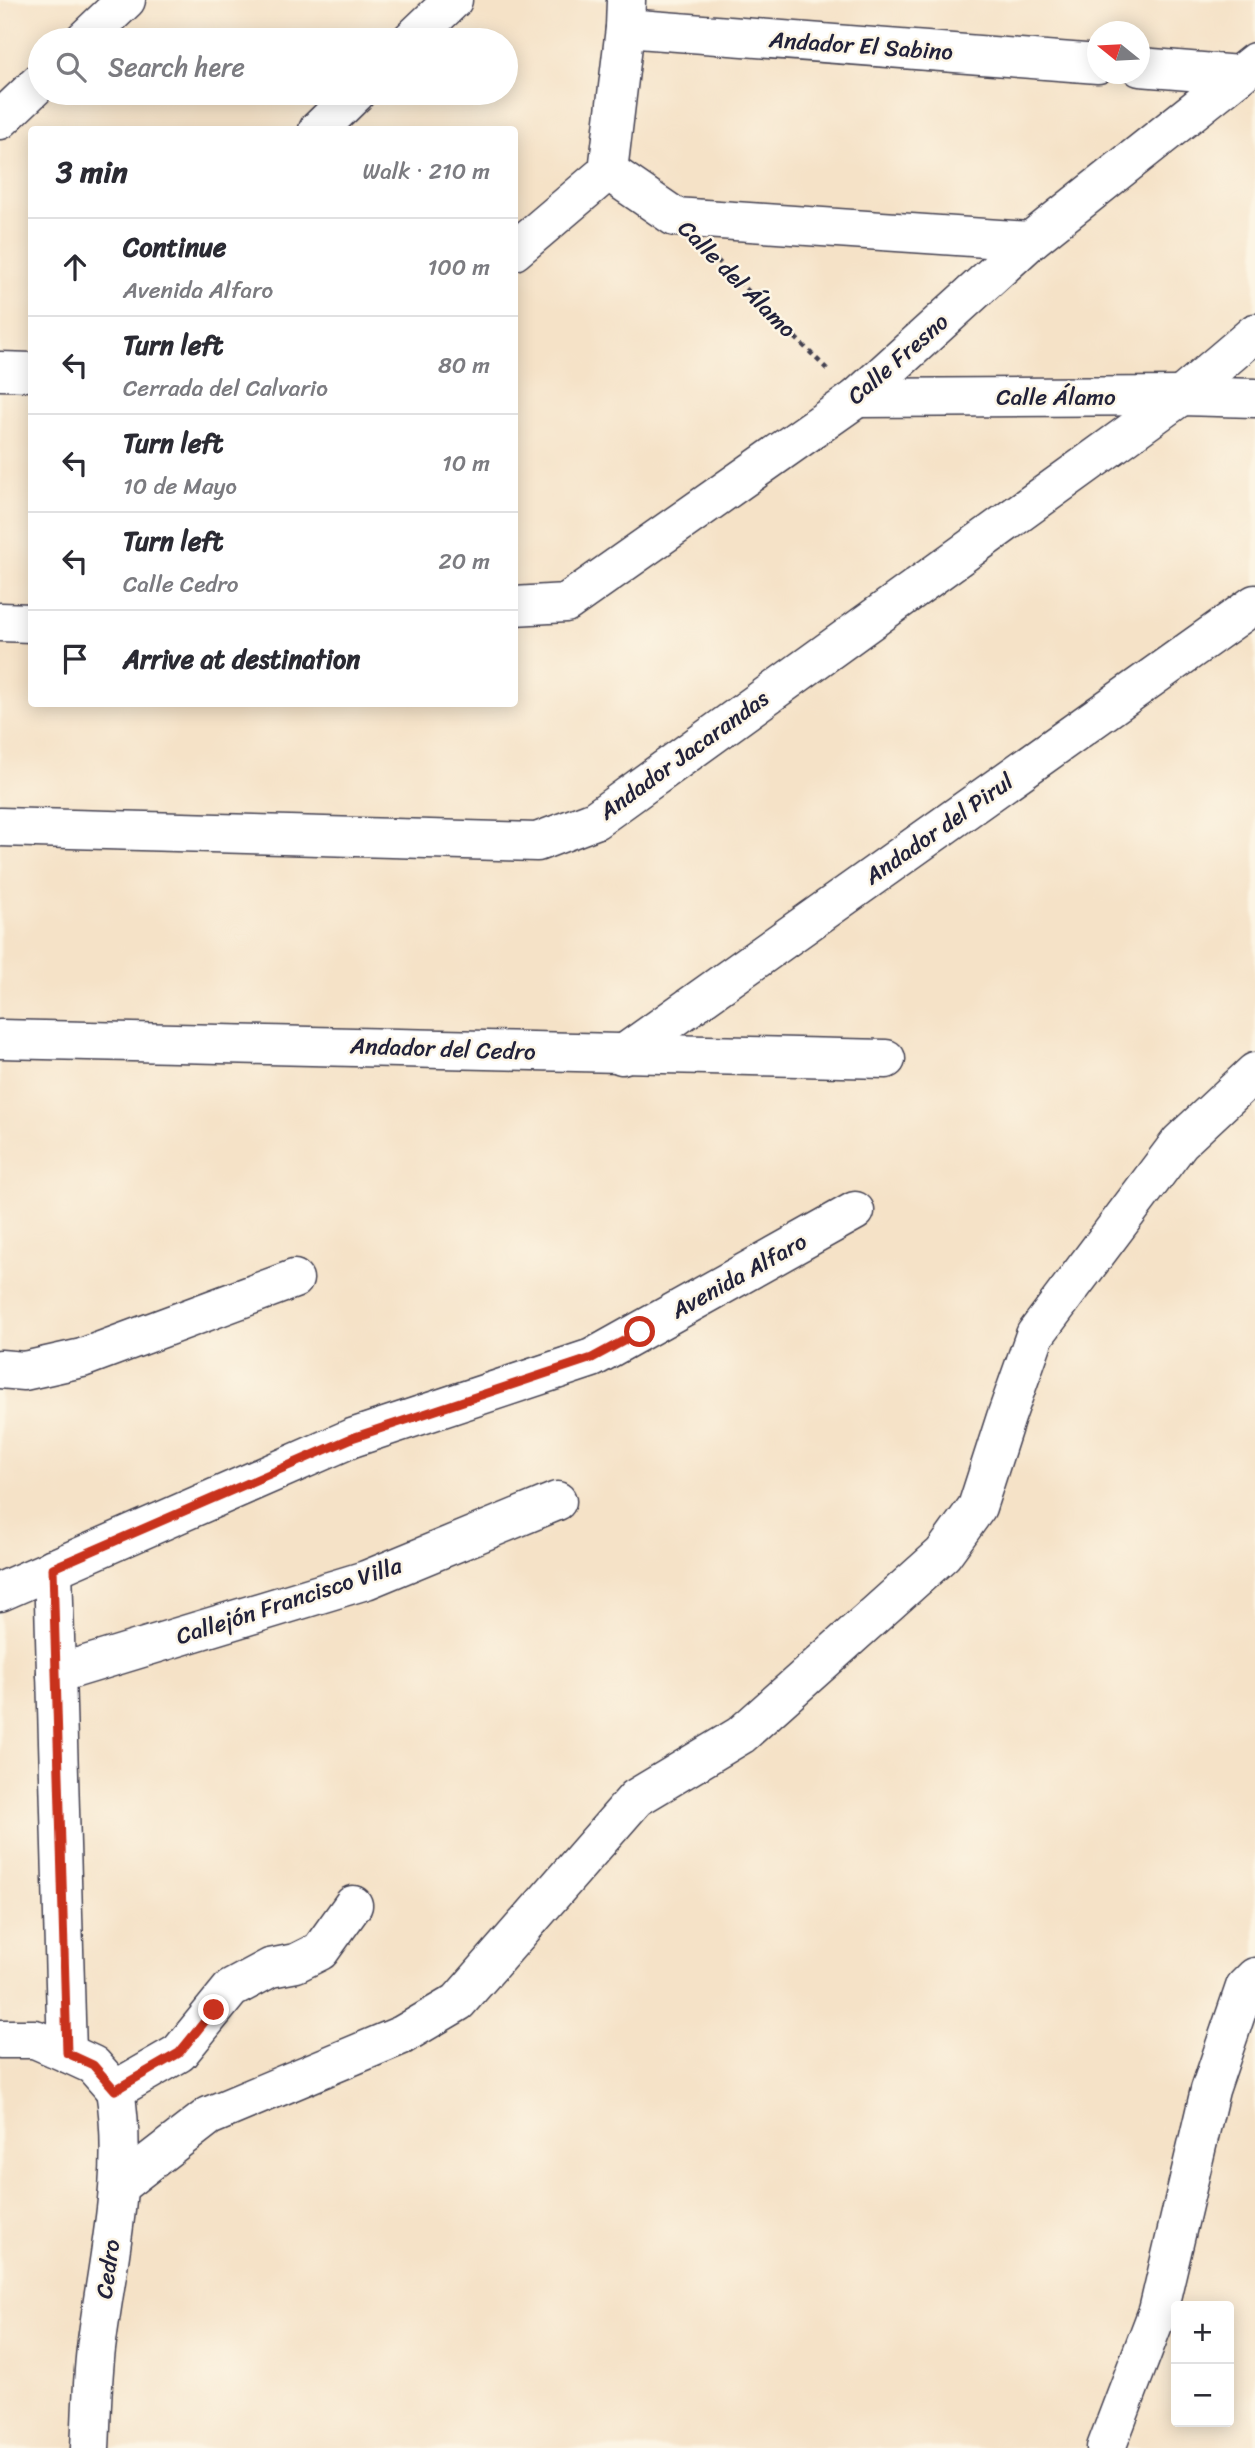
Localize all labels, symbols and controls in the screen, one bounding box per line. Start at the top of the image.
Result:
street label: Andador El Sabino [767,19,954,73]
north arrow [1087,21,1150,84]
search box [28,28,518,105]
text: Search here [108,44,245,90]
icon: search [52,48,90,86]
text: 3 min [56,145,128,199]
text: Walk · 210 m [363,151,490,192]
street label: Calle del Álamo [668,210,807,349]
text: Continue [123,224,226,270]
text: 100 m [427,247,490,288]
icon: ahead [56,248,94,286]
text: Avenida Alfaro [123,270,273,311]
street label: Calle Fresno [838,302,959,415]
text: Turn left [123,322,223,368]
text: 80 m [438,345,490,386]
icon: left [56,346,94,384]
text: Cerrada del Calvario [123,368,328,409]
street label: Calle Álamo [996,377,1116,418]
text: Turn left [123,420,223,466]
text: 10 m [442,443,490,484]
icon: left [56,444,94,482]
text: 10 de Mayo [123,466,237,507]
text: Turn left [123,518,223,564]
text: 20 m [439,541,490,582]
icon: left [56,542,94,580]
text: Calle Cedro [123,564,238,605]
text: Arrive at destination [123,636,360,682]
icon: arrive [56,640,94,678]
street label: Andador Jacarandas [589,679,778,832]
street label: Andador del Pirul [855,762,1023,896]
street label: Andador del Cedro [349,1025,537,1073]
street label: Avenida Alfaro [662,1221,815,1331]
route start [624,1316,655,1347]
street label: Callejón Francisco Villa [171,1545,408,1657]
route end [198,1994,229,2025]
street label: Cedro [84,2236,132,2301]
map controls [1171,2301,1234,2427]
button: + [1171,2301,1234,2364]
button: − [1171,2364,1234,2427]

